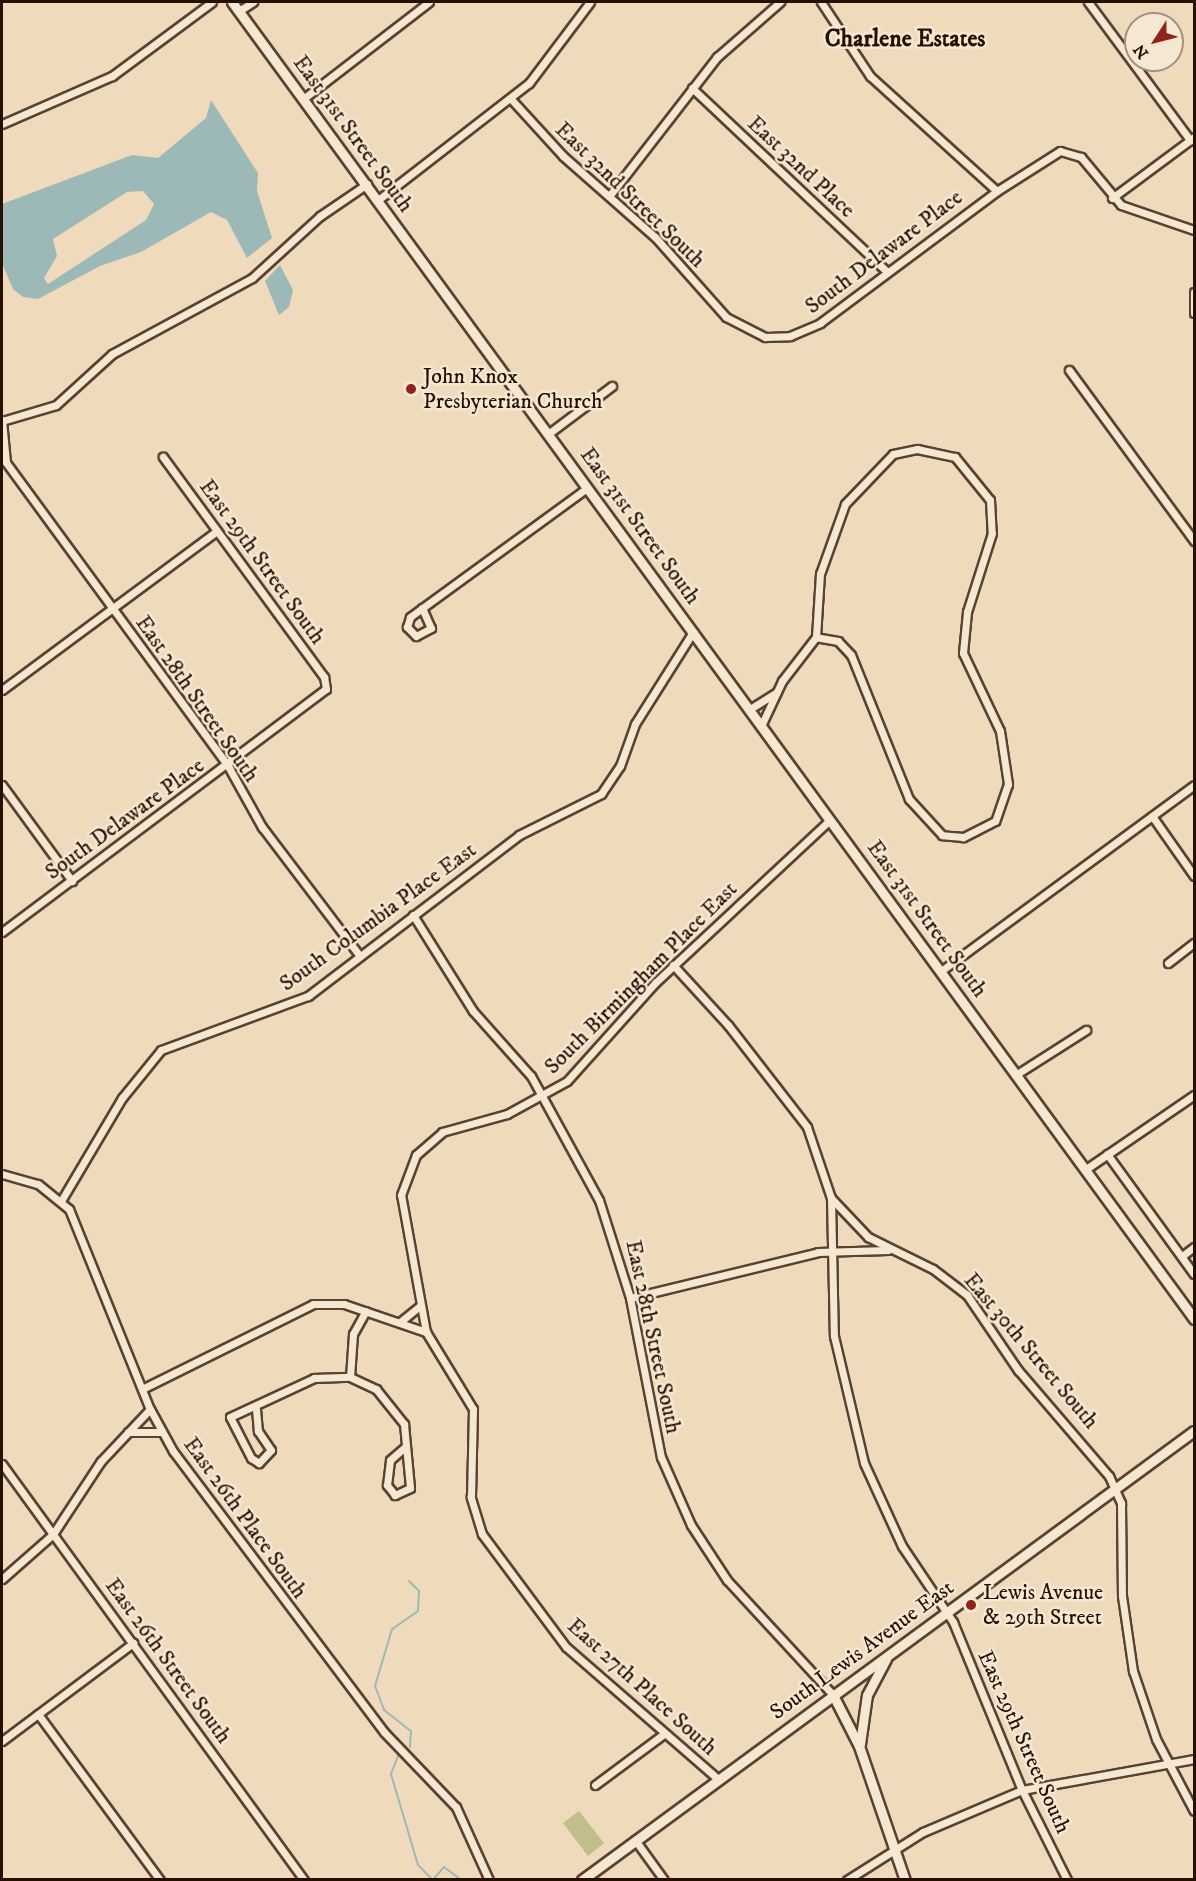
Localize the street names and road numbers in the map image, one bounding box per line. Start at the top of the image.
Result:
street label: East 31st Street South [287,50,419,218]
street label: East 32nd Place [742,110,860,224]
street label: East 32nd Street South [549,117,711,273]
street label: South Delaware Place [800,184,968,320]
street label: East 31st Street South [574,442,706,610]
street label: East 29th Street South [193,474,331,650]
street label: East 28th Street South [130,611,264,787]
street label: South Delaware Place [40,752,210,886]
street label: East 31st Street South [861,835,993,1003]
street label: South Columbia Place East [275,837,481,997]
street label: South Birmingham Place East [539,876,743,1080]
street label: East 28th Street South [620,1238,686,1436]
street label: East 30th Street South [958,1268,1104,1434]
street label: East 26th Place South [178,1432,312,1604]
street label: East 26th Street South [99,1573,237,1749]
street label: South Lewis Avenue East [765,1575,959,1725]
street label: East 27th Place South [562,1613,722,1761]
street label: East 29th Street South [972,1647,1076,1837]

